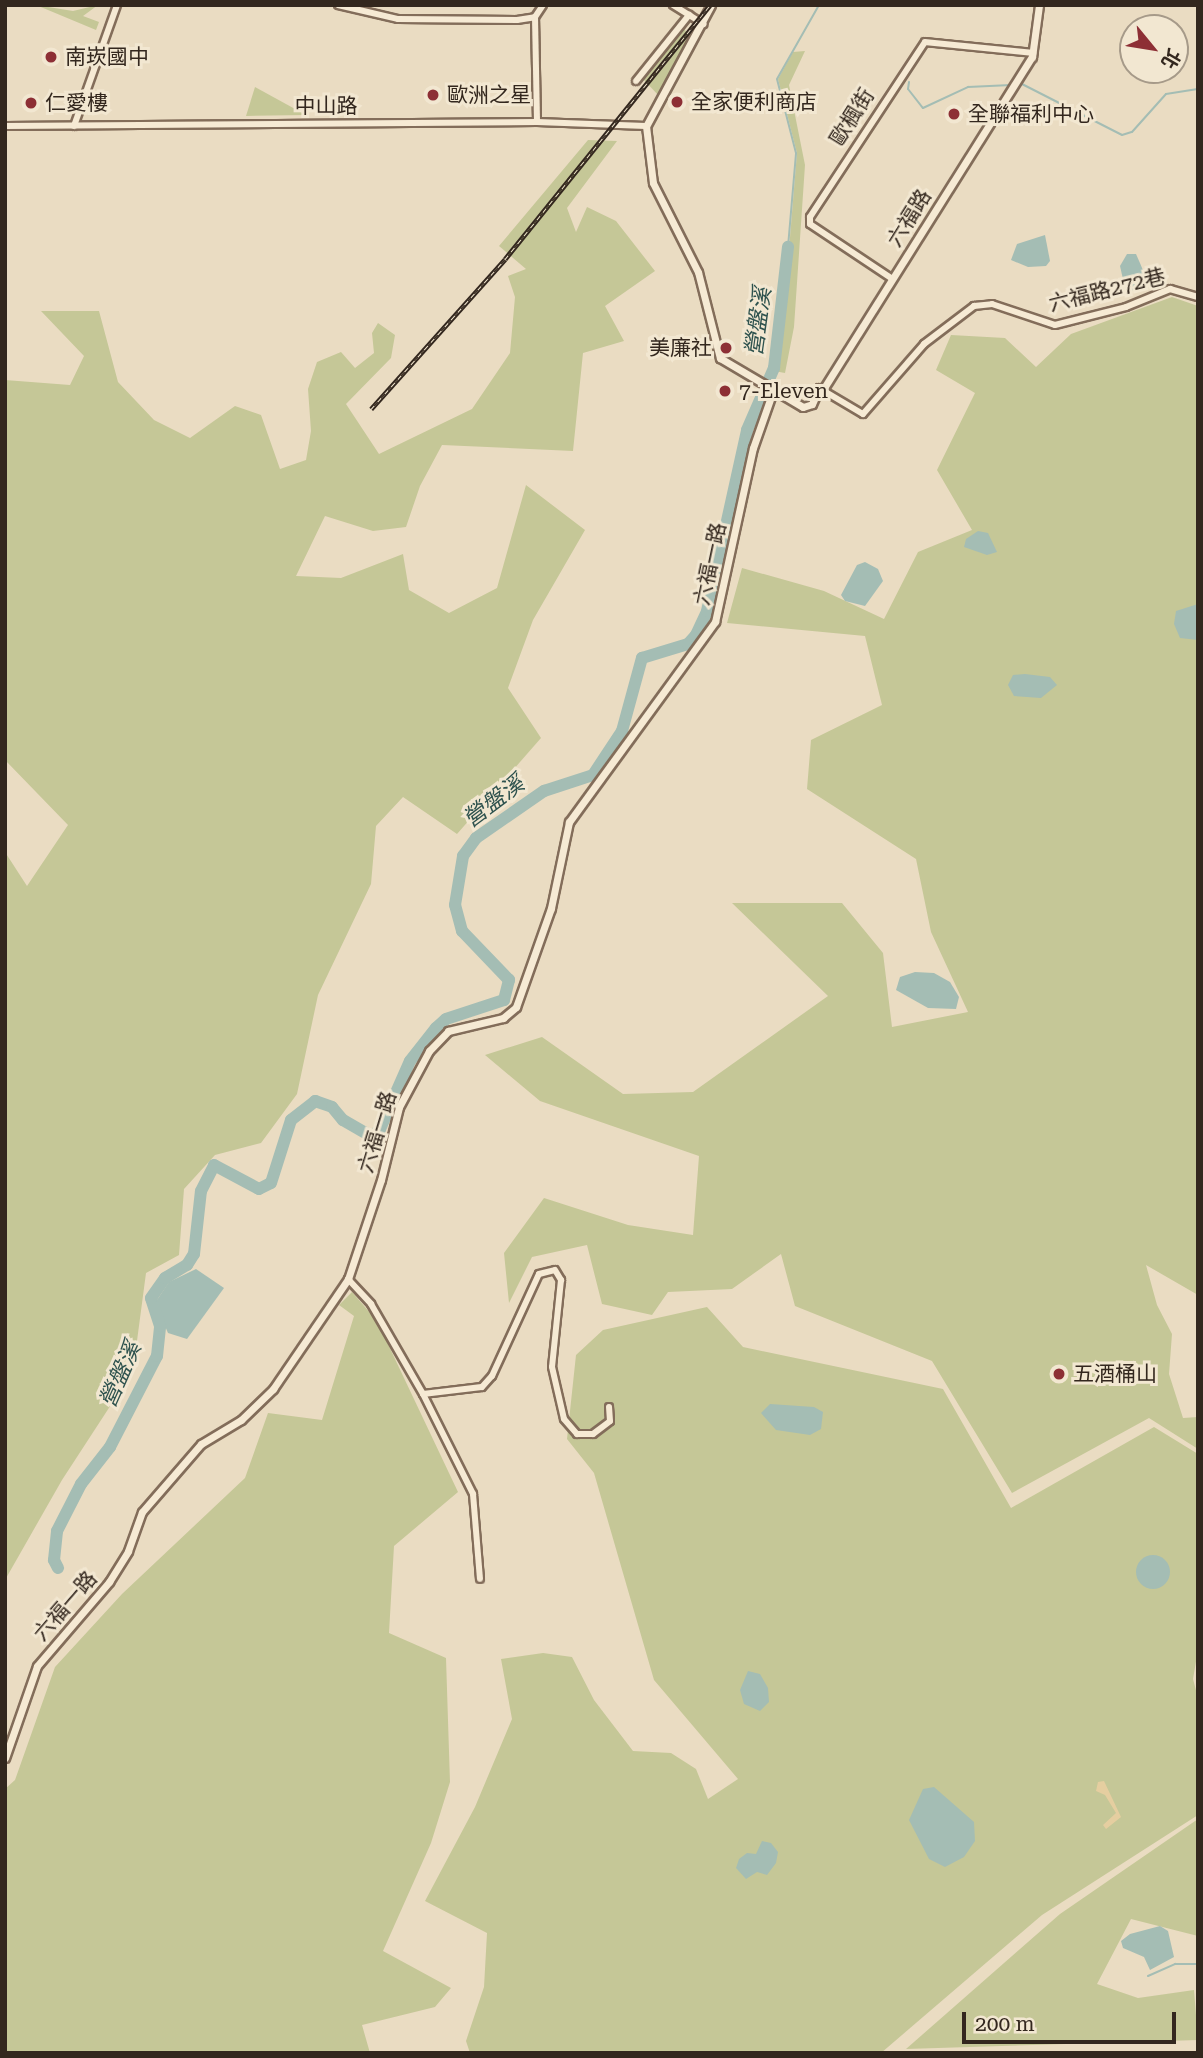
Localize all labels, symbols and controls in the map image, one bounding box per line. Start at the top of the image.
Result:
north arrow [1119,14,1189,84]
place label: 南崁國中 [65,44,149,70]
text: 北 [1156,45,1186,73]
marker: 南崁國中 [43,49,59,65]
place label: 歐洲之星 [447,82,531,108]
street label: 歐楓街 [825,84,879,150]
marker: 歐洲之星 [425,87,441,103]
place label: 全家便利商店 [691,89,817,115]
place label: 仁愛樓 [45,90,108,116]
street label: 中山路 [295,93,357,119]
marker: 全家便利商店 [669,94,685,110]
marker: 仁愛樓 [23,95,39,111]
place label: 全聯福利中心 [968,101,1094,127]
marker: 全聯福利中心 [946,106,962,122]
street label: 六福路 [882,185,936,251]
street label: 六福路272巷 [1046,263,1168,317]
water label: 營盤溪 [741,286,777,358]
place label: 美廉社 [649,335,712,361]
marker: 美廉社 [718,340,734,356]
place label: 7-Eleven [739,378,828,404]
marker: 7-Eleven [717,383,733,399]
street label: 六福一路 [689,520,731,608]
water label: 營盤溪 [458,770,530,834]
street label: 六福一路 [353,1088,401,1176]
water label: 營盤溪 [94,1338,148,1412]
place label: 五酒桶山 [1073,1361,1157,1387]
marker: 五酒桶山 [1051,1366,1067,1382]
street label: 六福一路 [28,1566,102,1646]
scale bar [965,1998,1178,2042]
text: 200 m [975,2012,1035,2036]

